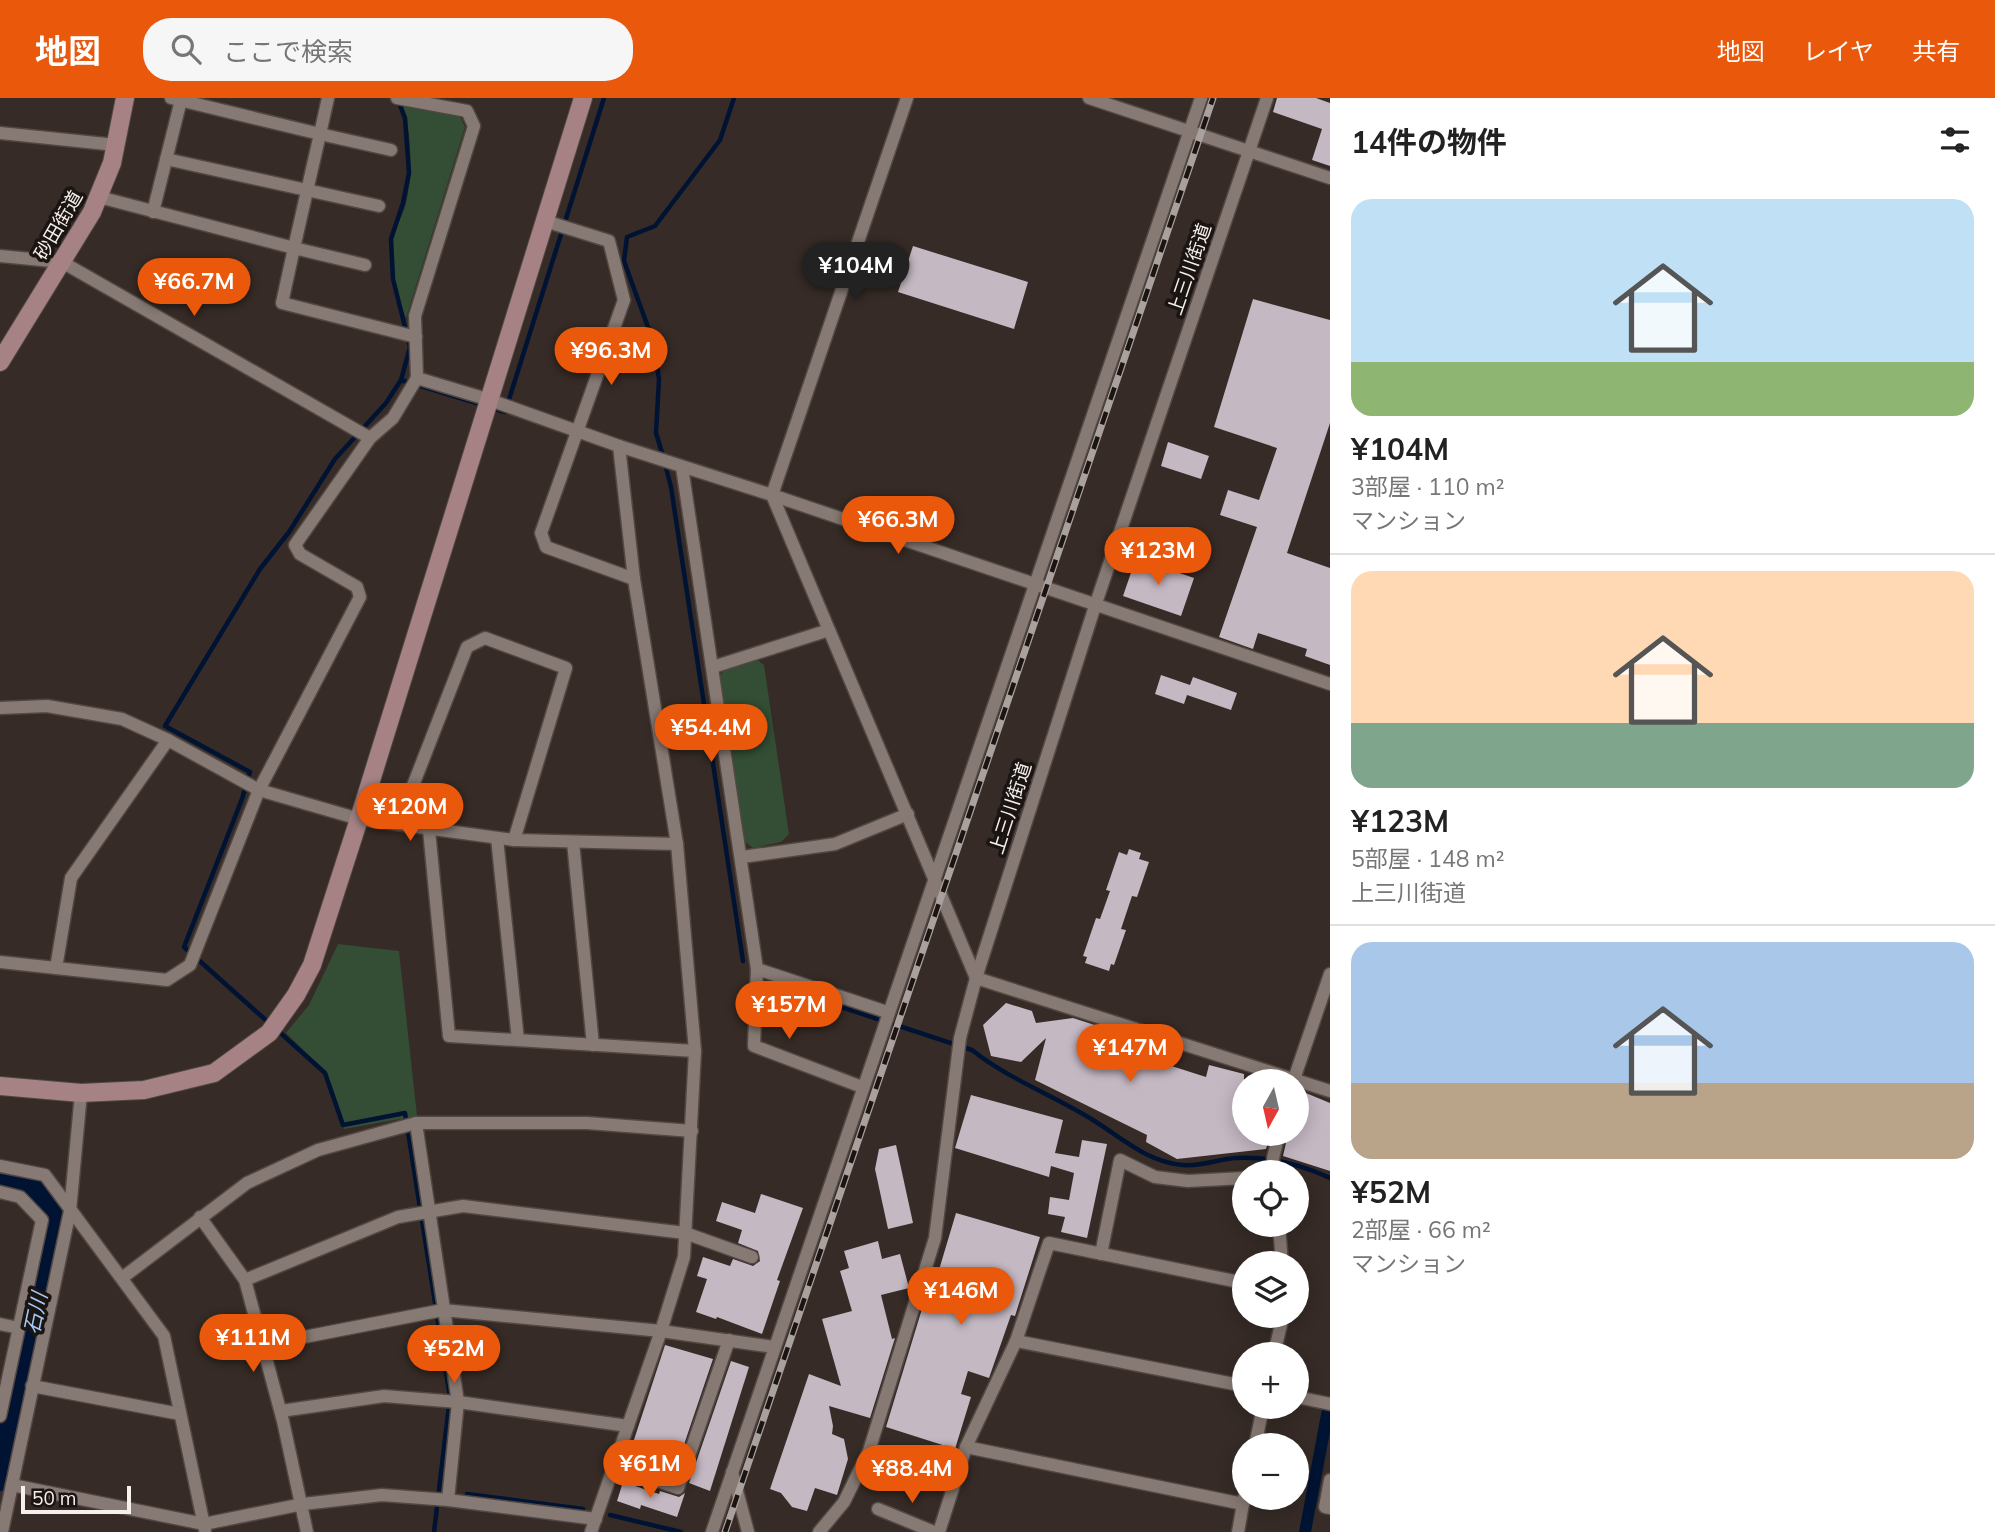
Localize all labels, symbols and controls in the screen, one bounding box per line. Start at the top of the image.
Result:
search box [143,18,633,81]
text: 地図 [35,30,101,71]
icon: search [167,30,205,68]
text: ここで検索 [223,35,353,68]
text: 地図 [1717,36,1765,66]
text: レイヤ [1803,36,1874,66]
text: 共有 [1912,36,1960,66]
icon: filters [1936,121,1974,159]
text: 14件の物件 [1351,123,1507,161]
street label: 砂田街道 [29,186,87,264]
street label: 上三川街道 [1162,220,1216,318]
pin: ¥104M [807,242,905,302]
icon: home [1600,245,1726,371]
text: ¥104M [818,250,894,279]
pin: ¥66.7M [137,258,251,318]
text: ¥66.7M [154,266,234,295]
pin: ¥96.3M [554,328,668,387]
text: ¥96.3M [571,335,651,364]
text: ¥104M [1351,430,1449,468]
text: 3部屋 · 110 m² [1351,472,1504,501]
pin: ¥66.3M [841,496,955,556]
text: ¥66.3M [858,504,938,533]
text: マンション [1351,506,1466,535]
pin: ¥123M [1109,528,1207,587]
text: ¥123M [1120,535,1196,564]
icon: home [1600,617,1726,743]
pin: ¥54.4M [654,704,768,764]
text: ¥54.4M [671,712,751,741]
street label: 上三川街道 [984,759,1036,857]
pin: ¥120M [361,784,459,843]
text: ¥120M [372,791,448,820]
text: ¥123M [1351,802,1449,840]
text: 5部屋 · 148 m² [1351,844,1504,873]
text: 上三川街道 [1351,878,1466,907]
pin: ¥157M [740,982,838,1041]
icon: home [1600,988,1726,1114]
text: ¥157M [751,989,827,1018]
pin: ¥147M [1081,1024,1179,1084]
text: ¥147M [1092,1032,1168,1061]
north arrow [1232,1069,1309,1146]
map controls [1232,1069,1309,1510]
button: locate [1232,1160,1309,1237]
text: ¥52M [1351,1173,1431,1211]
text: 2部屋 · 66 m² [1351,1215,1491,1244]
text: マンション [1351,1249,1466,1278]
button: layers [1232,1251,1309,1328]
pin: ¥146M [912,1268,1010,1327]
text: ¥146M [923,1275,999,1304]
water label: 石川 [18,1288,52,1336]
pin: ¥111M [204,1314,302,1374]
text: ¥111M [215,1322,291,1351]
pin: ¥52M [413,1326,495,1385]
text: ¥52M [423,1333,485,1362]
button: + [1232,1342,1309,1419]
button: − [1232,1433,1309,1510]
pin: ¥61M [609,1440,691,1500]
pin: ¥88.4M [855,1446,969,1505]
text: ¥61M [619,1448,681,1477]
text: ¥88.4M [872,1453,952,1482]
scale bar [21,1483,131,1515]
text: 50 m [32,1486,76,1510]

